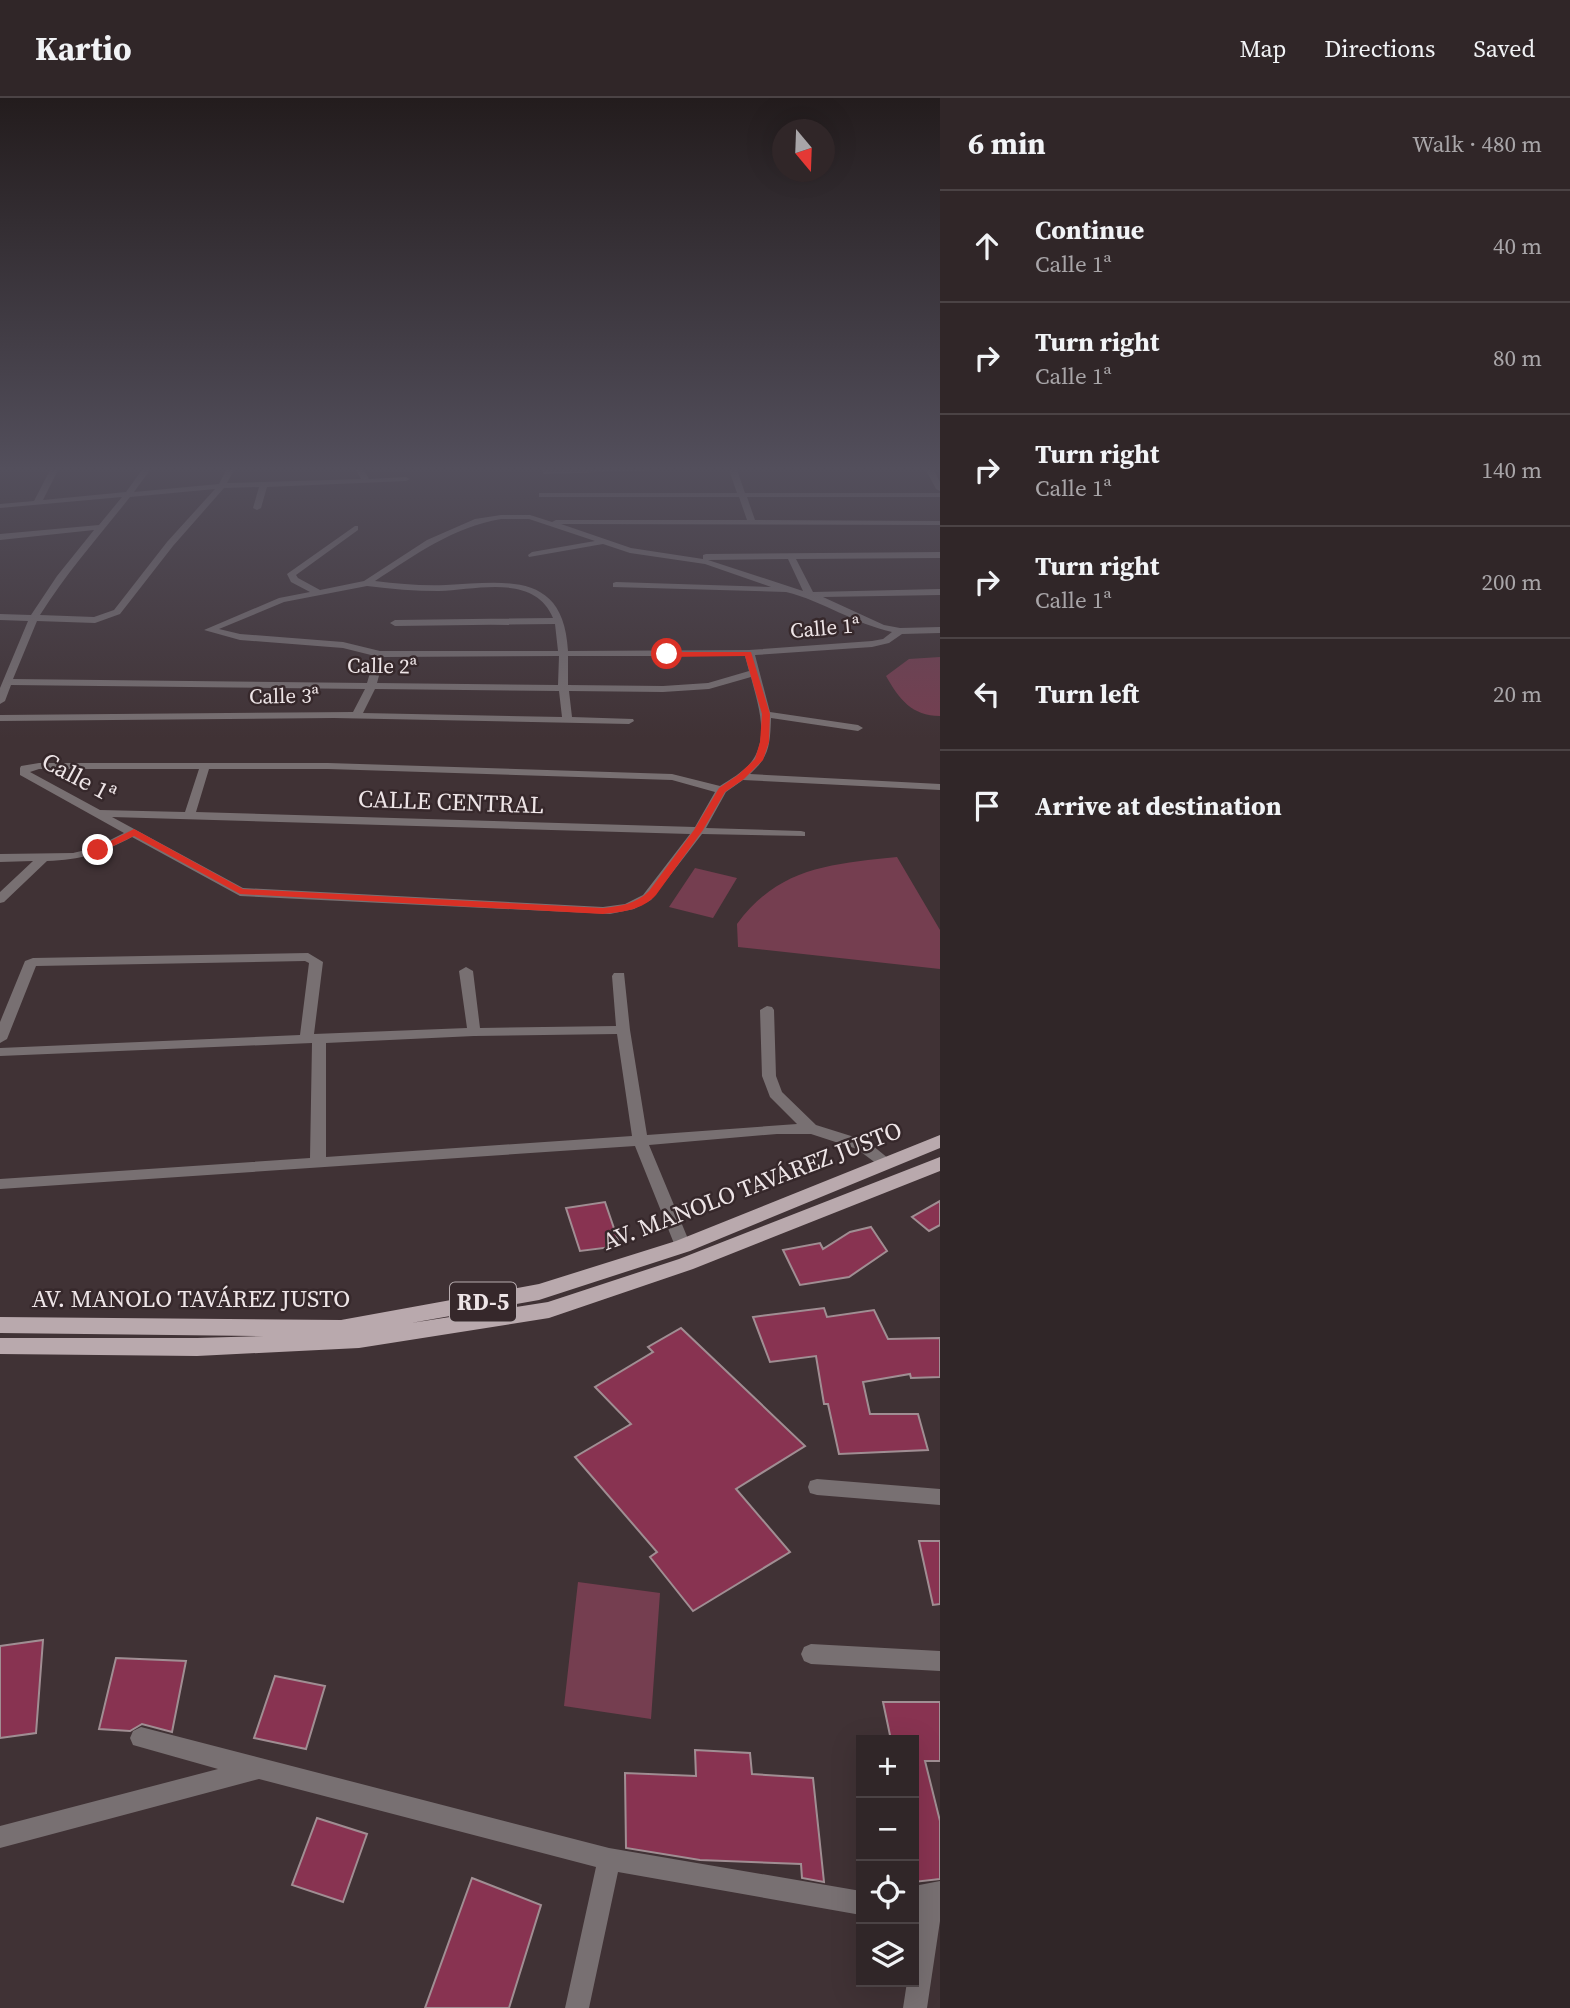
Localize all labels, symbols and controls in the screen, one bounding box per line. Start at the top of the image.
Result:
text: Kartio [35,26,132,71]
text: Map [1239,32,1286,65]
text: Directions [1324,32,1435,65]
text: Saved [1473,32,1535,65]
north arrow [772,119,835,182]
text: 6 min [968,123,1046,164]
text: Walk · 480 m [1412,128,1542,160]
text: Continue [1035,212,1144,248]
icon: ahead [968,227,1006,265]
text: 40 m [1493,230,1542,262]
text: Calle 1ª [1035,248,1112,280]
text: Turn right [1035,324,1159,360]
icon: right [968,339,1006,377]
text: 80 m [1493,342,1542,374]
text: Calle 1ª [1035,360,1112,392]
text: Turn right [1035,436,1159,472]
icon: right [968,451,1006,489]
text: 140 m [1481,454,1542,486]
text: Calle 1ª [1035,472,1112,504]
text: Turn right [1035,548,1159,584]
icon: right [968,563,1006,601]
text: 200 m [1481,566,1542,598]
text: Calle 1ª [1035,584,1112,616]
street label: Calle 1ª [789,610,862,645]
route start [651,638,682,669]
street label: Calle 2ª [347,650,418,681]
icon: left [968,675,1006,713]
text: Turn left [1035,676,1139,712]
text: 20 m [1493,678,1542,710]
street label: Calle 3ª [249,680,320,711]
street label: Calle 1ª [36,744,123,811]
street label: CALLE CENTRAL [357,782,545,821]
icon: arrive [968,787,1006,825]
text: Arrive at destination [1035,788,1282,824]
route end [82,834,113,865]
street label: AV. MANOLO TAVÁREZ JUSTO [597,1113,906,1258]
street label: AV. MANOLO TAVÁREZ JUSTO [32,1282,350,1315]
road number: RD-5 [450,1282,516,1322]
map controls [856,1735,919,1987]
button: + [856,1735,919,1798]
button: − [856,1798,919,1861]
button: locate [856,1861,919,1924]
button: layers [856,1924,919,1987]

